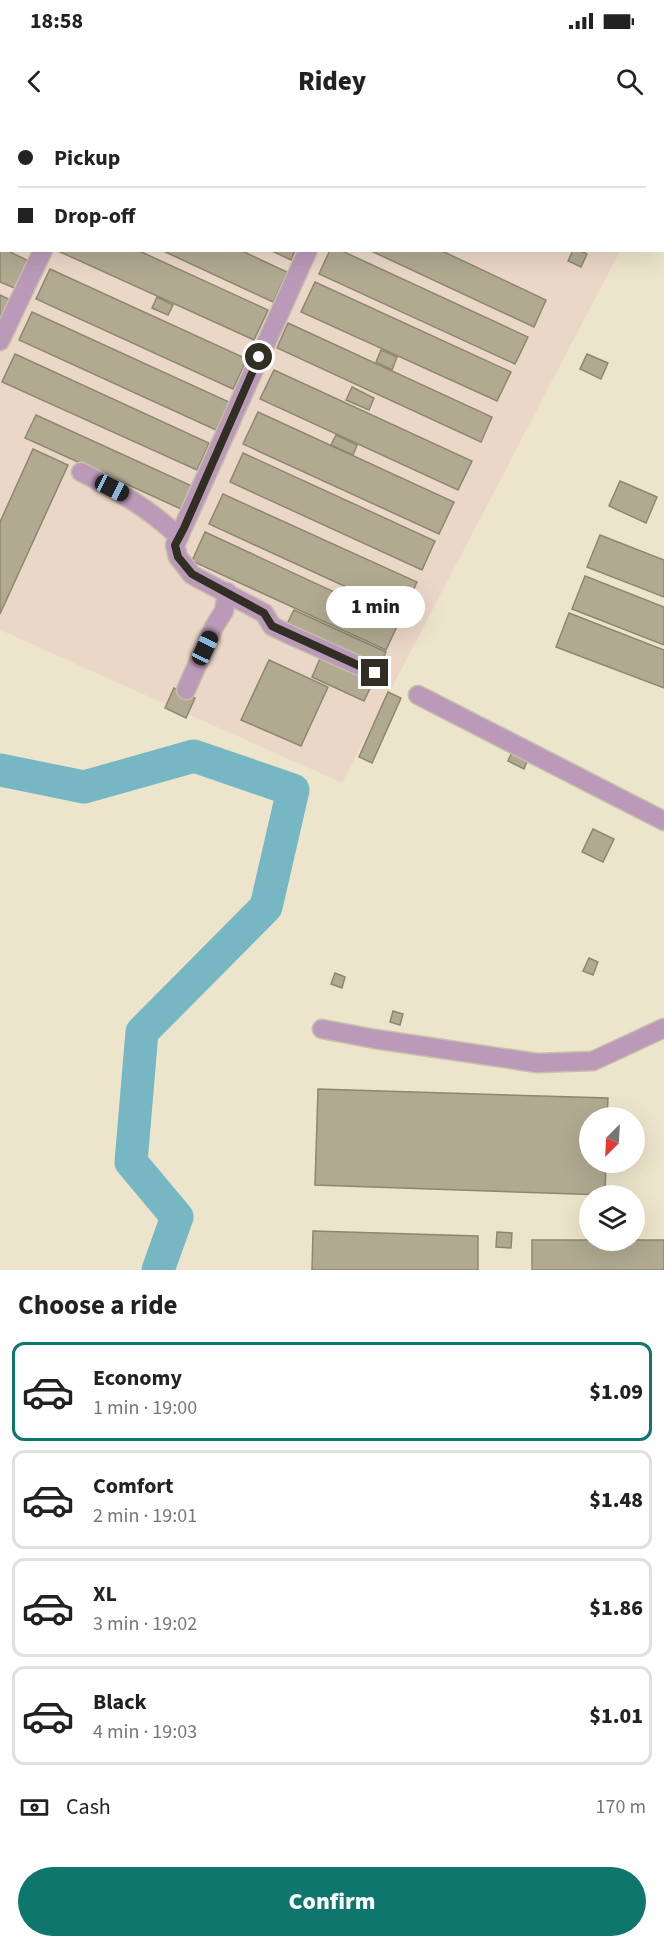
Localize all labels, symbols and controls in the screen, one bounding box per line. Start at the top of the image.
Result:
text: 18:58 [30,5,83,37]
text: Ridey [298,62,366,101]
icon: back [18,65,51,98]
icon: search [613,65,646,98]
text: Pickup [54,142,120,174]
text: Drop-off [54,200,135,232]
route start [245,343,272,370]
car [92,472,132,504]
callout: 1 min [326,586,424,628]
text: 1 min [351,593,400,621]
car [189,628,221,668]
route end [361,659,388,686]
north arrow [579,1107,645,1173]
map controls [579,1107,645,1251]
button: layers [579,1185,645,1251]
text: Choose a ride [18,1286,178,1325]
text: Economy [93,1362,182,1394]
icon: car [21,1365,75,1419]
text: $1.09 [589,1376,643,1408]
text: 1 min · 19:00 [93,1394,197,1422]
text: Comfort [93,1470,174,1502]
icon: car [21,1473,75,1527]
text: $1.48 [589,1484,643,1516]
text: 2 min · 19:01 [93,1502,197,1530]
text: XL [93,1578,117,1610]
icon: car [21,1581,75,1635]
text: $1.86 [589,1592,643,1624]
text: 3 min · 19:02 [93,1610,197,1638]
text: Black [93,1686,147,1718]
icon: car [21,1689,75,1743]
text: $1.01 [589,1700,643,1732]
text: 4 min · 19:03 [93,1718,197,1746]
icon: cash [18,1791,51,1824]
text: Cash [66,1791,111,1823]
text: 170 m [596,1793,646,1821]
button: Confirm [18,1867,646,1936]

